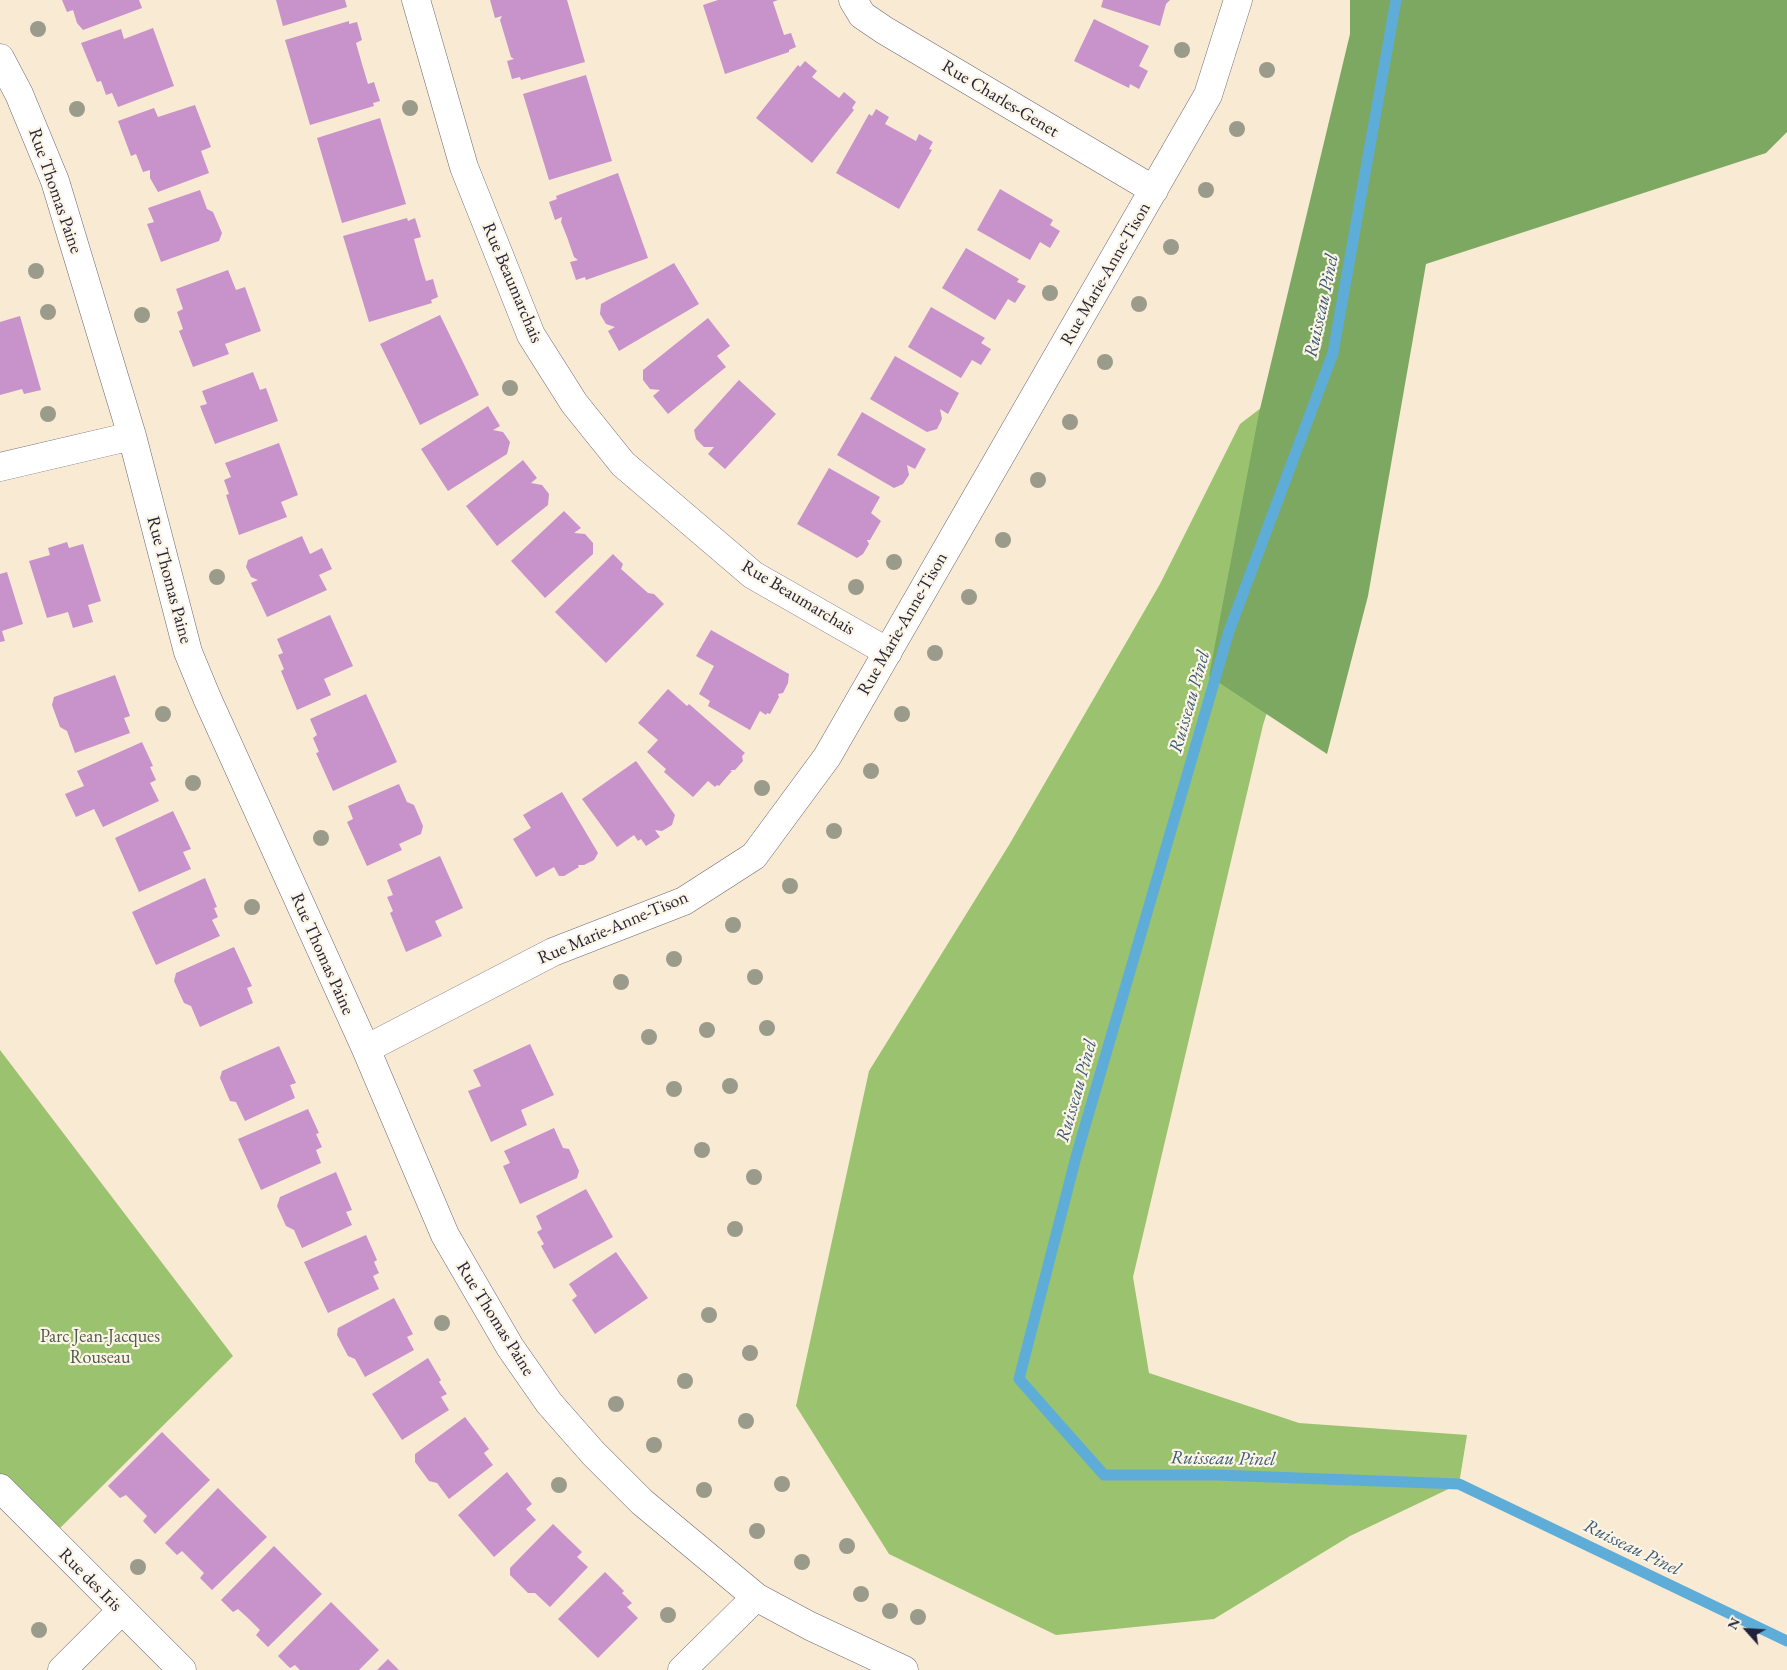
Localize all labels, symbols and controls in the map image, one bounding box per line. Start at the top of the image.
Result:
street label: Rue Charles-Genet [938,56,1062,142]
street label: Rue Thomas Paine [23,126,87,256]
street label: Rue Marie-Anne-Tison [1056,199,1156,349]
street label: Rue Beaumarchais [477,220,547,346]
water label: Ruisseau Pinel [1300,252,1344,360]
street label: Rue Thomas Paine [142,514,196,646]
street label: Rue Marie-Anne-Tison [853,549,953,699]
street label: Rue Beaumarchais [737,556,859,640]
water label: Ruisseau Pinel [1165,648,1215,756]
street label: Rue Marie-Anne-Tison [535,887,691,969]
street label: Rue Thomas Paine [286,890,358,1018]
water label: Ruisseau Pinel [1052,1037,1102,1145]
street label: Rue Thomas Paine [451,1258,539,1380]
park label: Parc Jean-Jacques Rouseau [40,1326,160,1368]
water label: Ruisseau Pinel [1170,1447,1276,1471]
water label: Ruisseau Pinel [1580,1515,1684,1581]
street label: Rue des Iris [54,1544,126,1616]
north arrow [1722,1605,1772,1655]
text: N [1723,1614,1744,1632]

